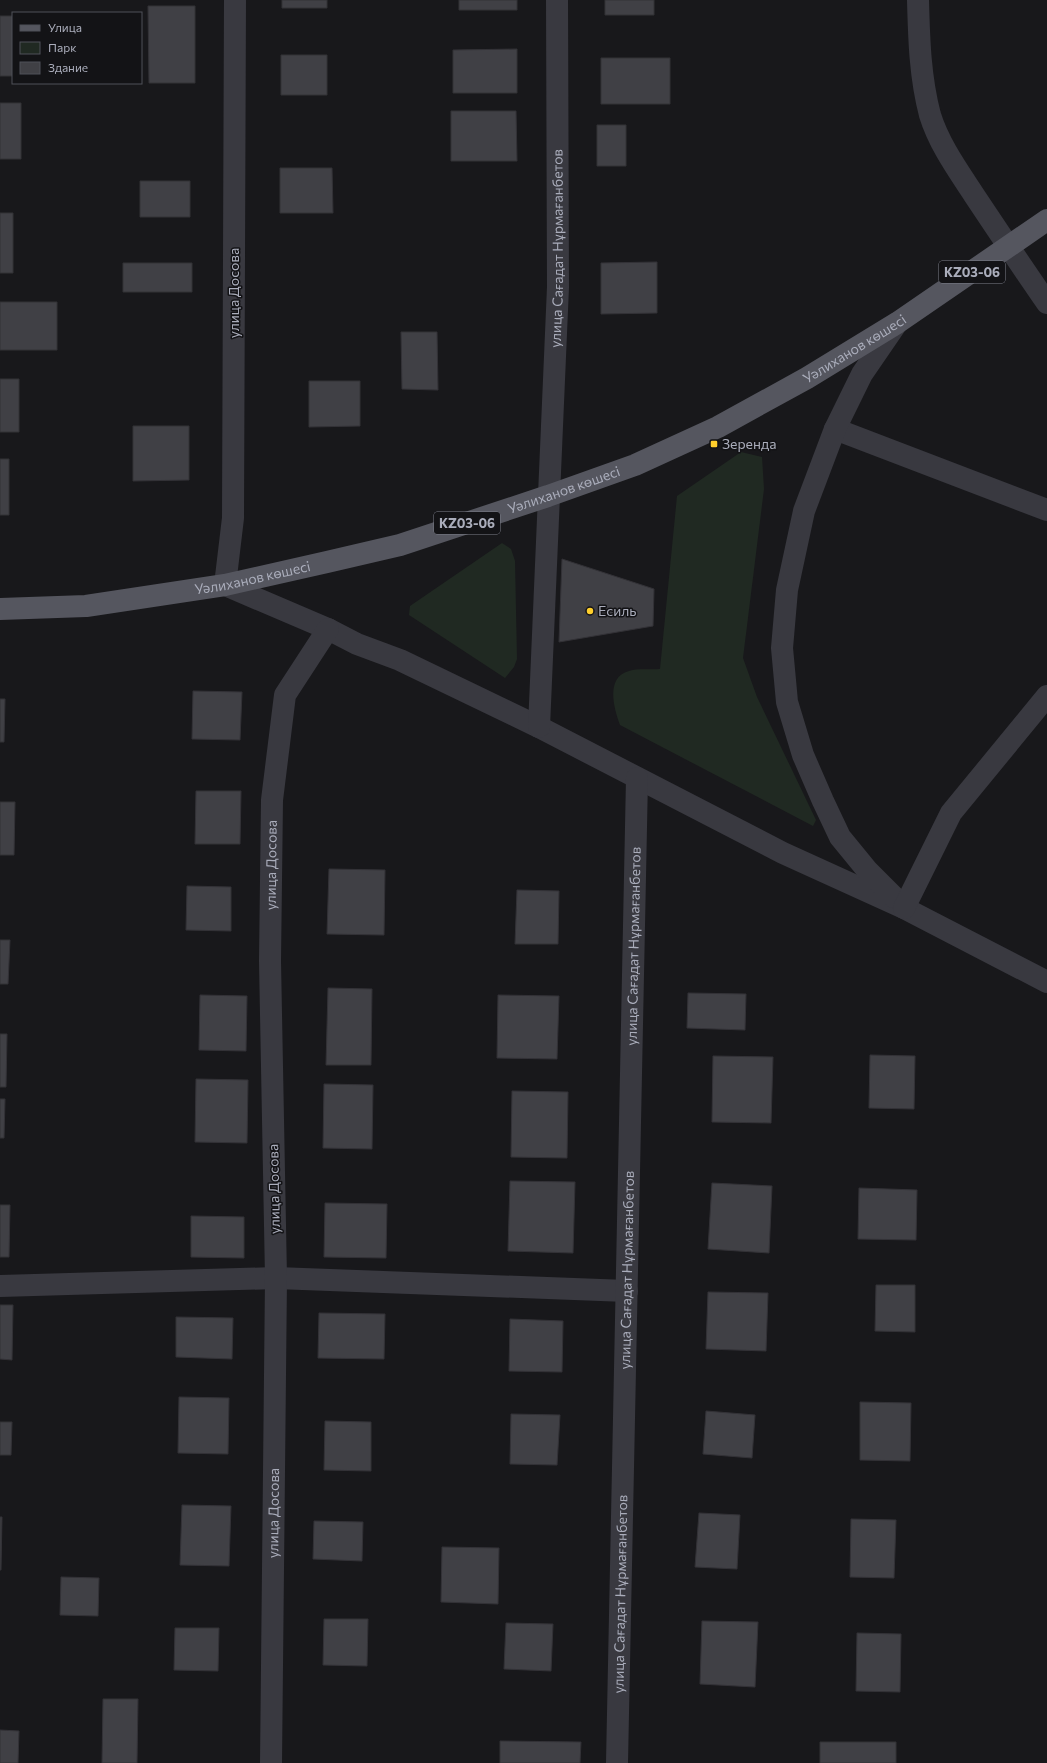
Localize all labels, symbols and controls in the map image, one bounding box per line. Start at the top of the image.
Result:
legend [12,12,142,84]
text: Улица [48,20,82,34]
text: Парк [48,40,77,54]
text: Здание [48,60,88,74]
street label: улица Сағадат Нұрмағанбетов [546,149,566,348]
street label: улица Досова [225,248,242,338]
road number: KZ03-06 [939,261,1005,283]
street label: Уәлиханов көшесі [800,310,909,386]
place label: Зеренда [722,435,776,452]
marker: Зеренда [709,439,719,449]
street label: Уәлиханов көшесі [505,462,622,517]
road number: KZ03-06 [434,512,500,534]
street label: Уәлиханов көшесі [193,557,312,597]
place label: Есиль [598,602,637,619]
marker: Есиль [585,606,595,616]
street label: улица Досова [262,820,280,910]
street label: улица Сағадат Нұрмағанбетов [623,847,644,1046]
street label: улица Досова [264,1144,283,1234]
street label: улица Сағадат Нұрмағанбетов [616,1171,637,1370]
street label: улица Досова [264,1468,282,1558]
street label: улица Сағадат Нұрмағанбетов [609,1494,630,1694]

